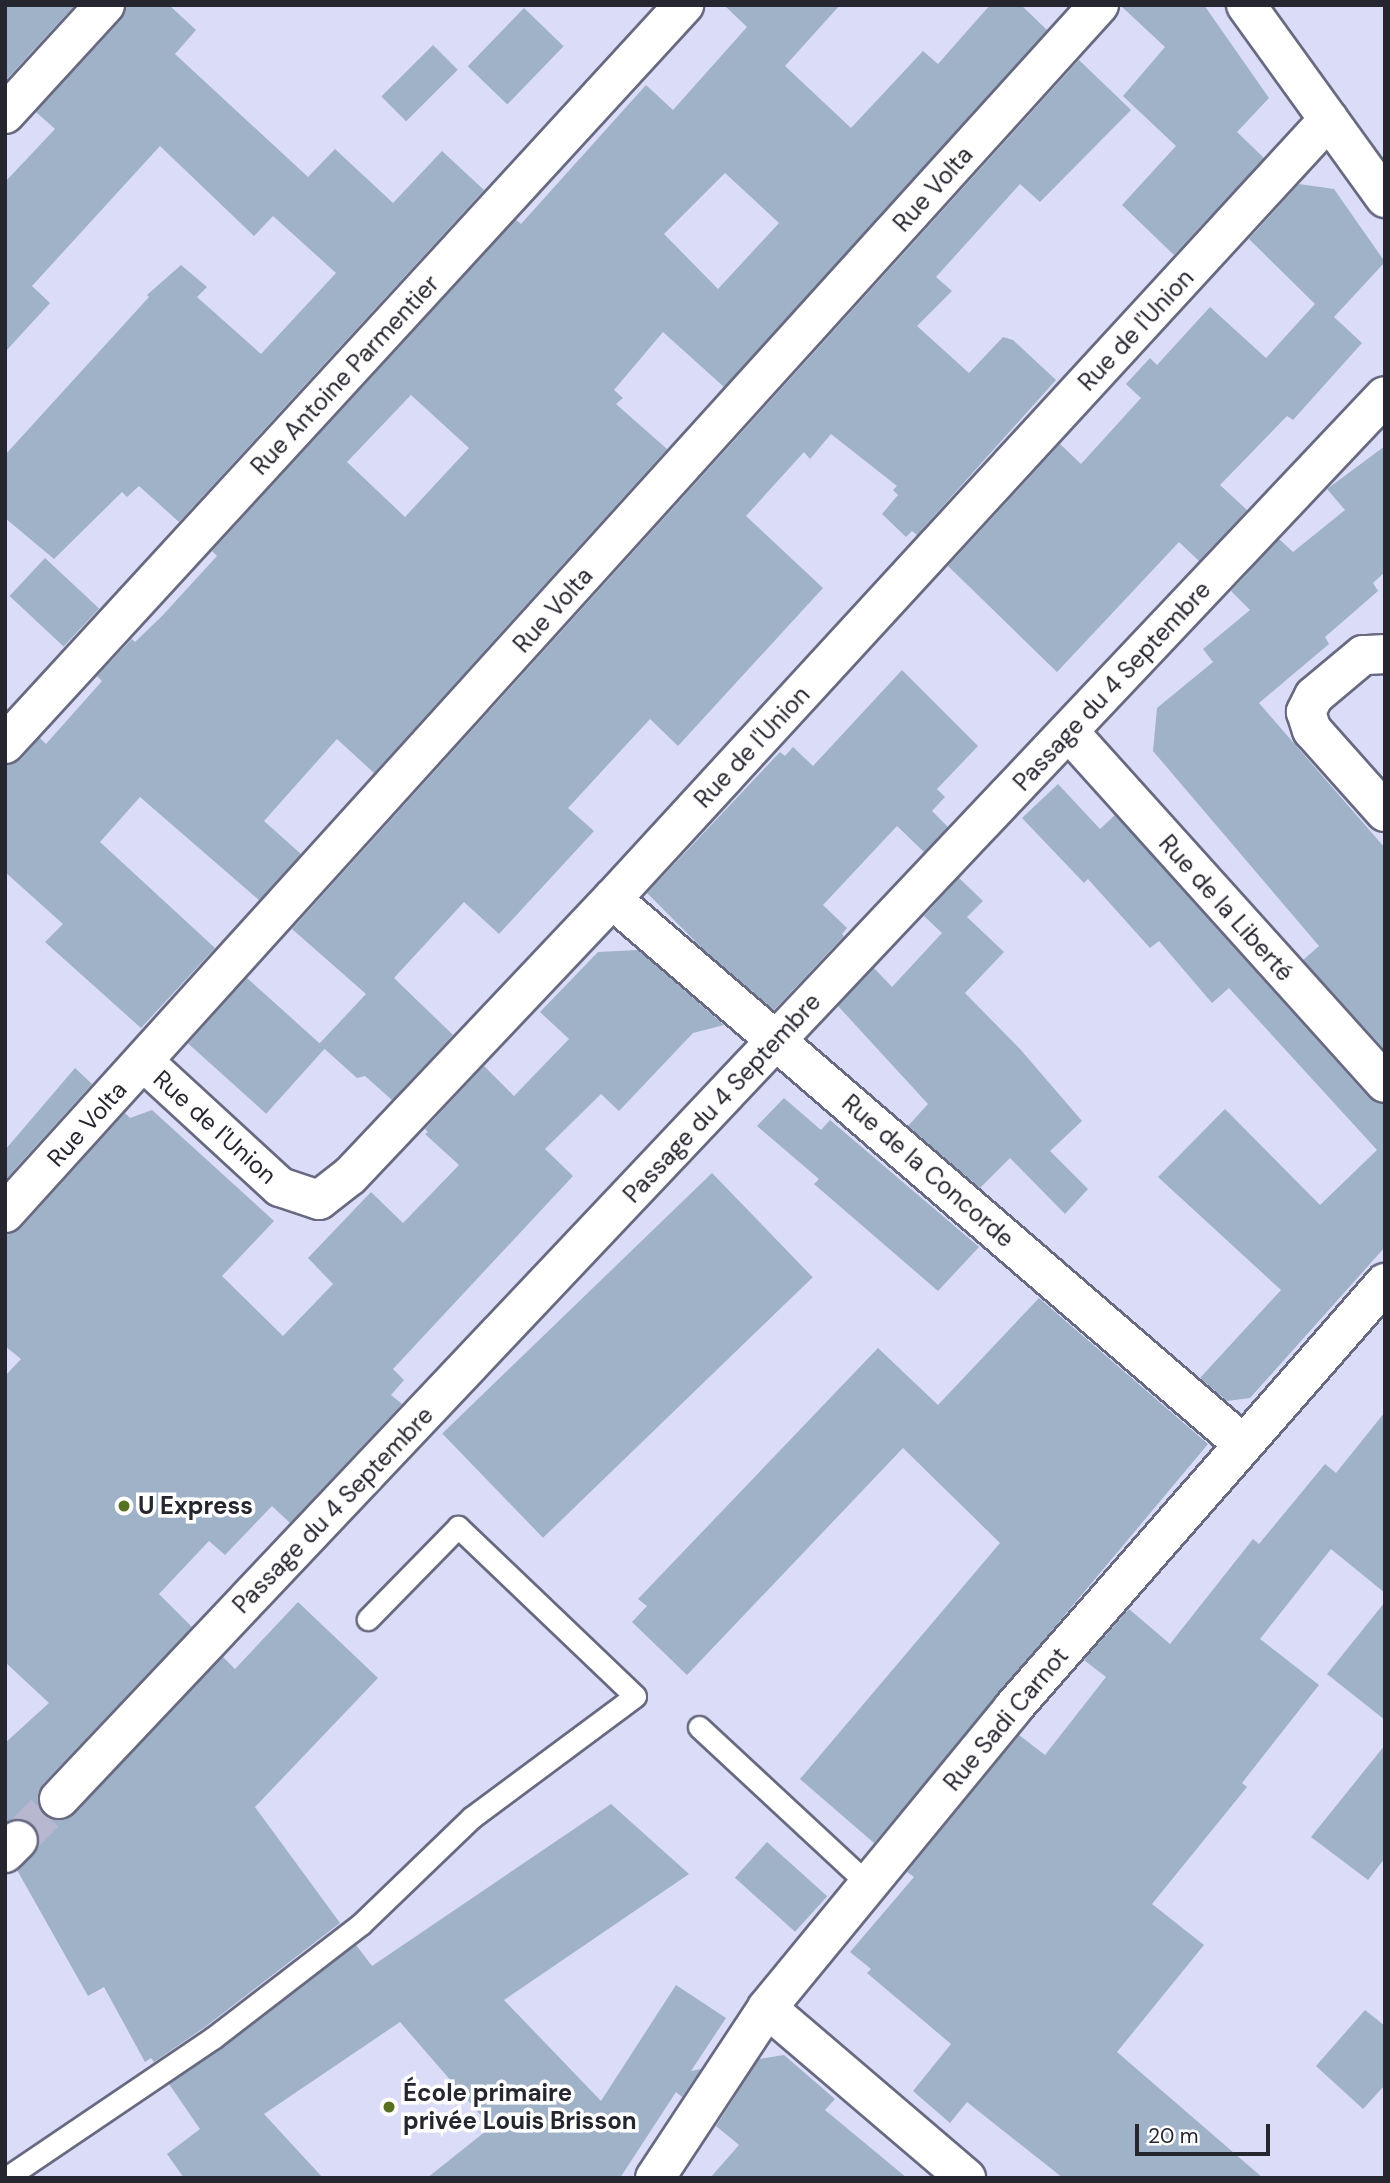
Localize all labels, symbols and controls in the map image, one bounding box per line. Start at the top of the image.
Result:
street label: Rue Volta [887,141,979,237]
street label: Rue de l'Union [1072,263,1200,397]
street label: Rue Antoine Parmentier [245,269,445,481]
street label: Rue Volta [507,562,599,658]
street label: Passage du 4 Septembre [1007,575,1217,797]
street label: Rue de l'Union [688,680,816,814]
street label: Rue de la Liberté [1153,829,1299,987]
street label: Passage du 4 Septembre [617,987,827,1209]
street label: Rue de l'Union [148,1064,282,1190]
street label: Rue Volta [41,1076,133,1172]
street label: Rue de la Concorde [836,1089,1020,1253]
street label: Passage du 4 Septembre [227,1401,439,1619]
place label: U Express [138,1492,253,1520]
marker: U Express [116,1498,132,1514]
street label: Rue Sadi Carnot [938,1641,1074,1797]
place label: École primaire privée Louis Brisson [403,2079,637,2135]
marker: École primaire privée Louis Brisson [381,2099,397,2115]
scale bar [1138,2110,1273,2154]
text: 20 m [1148,2122,1199,2150]

